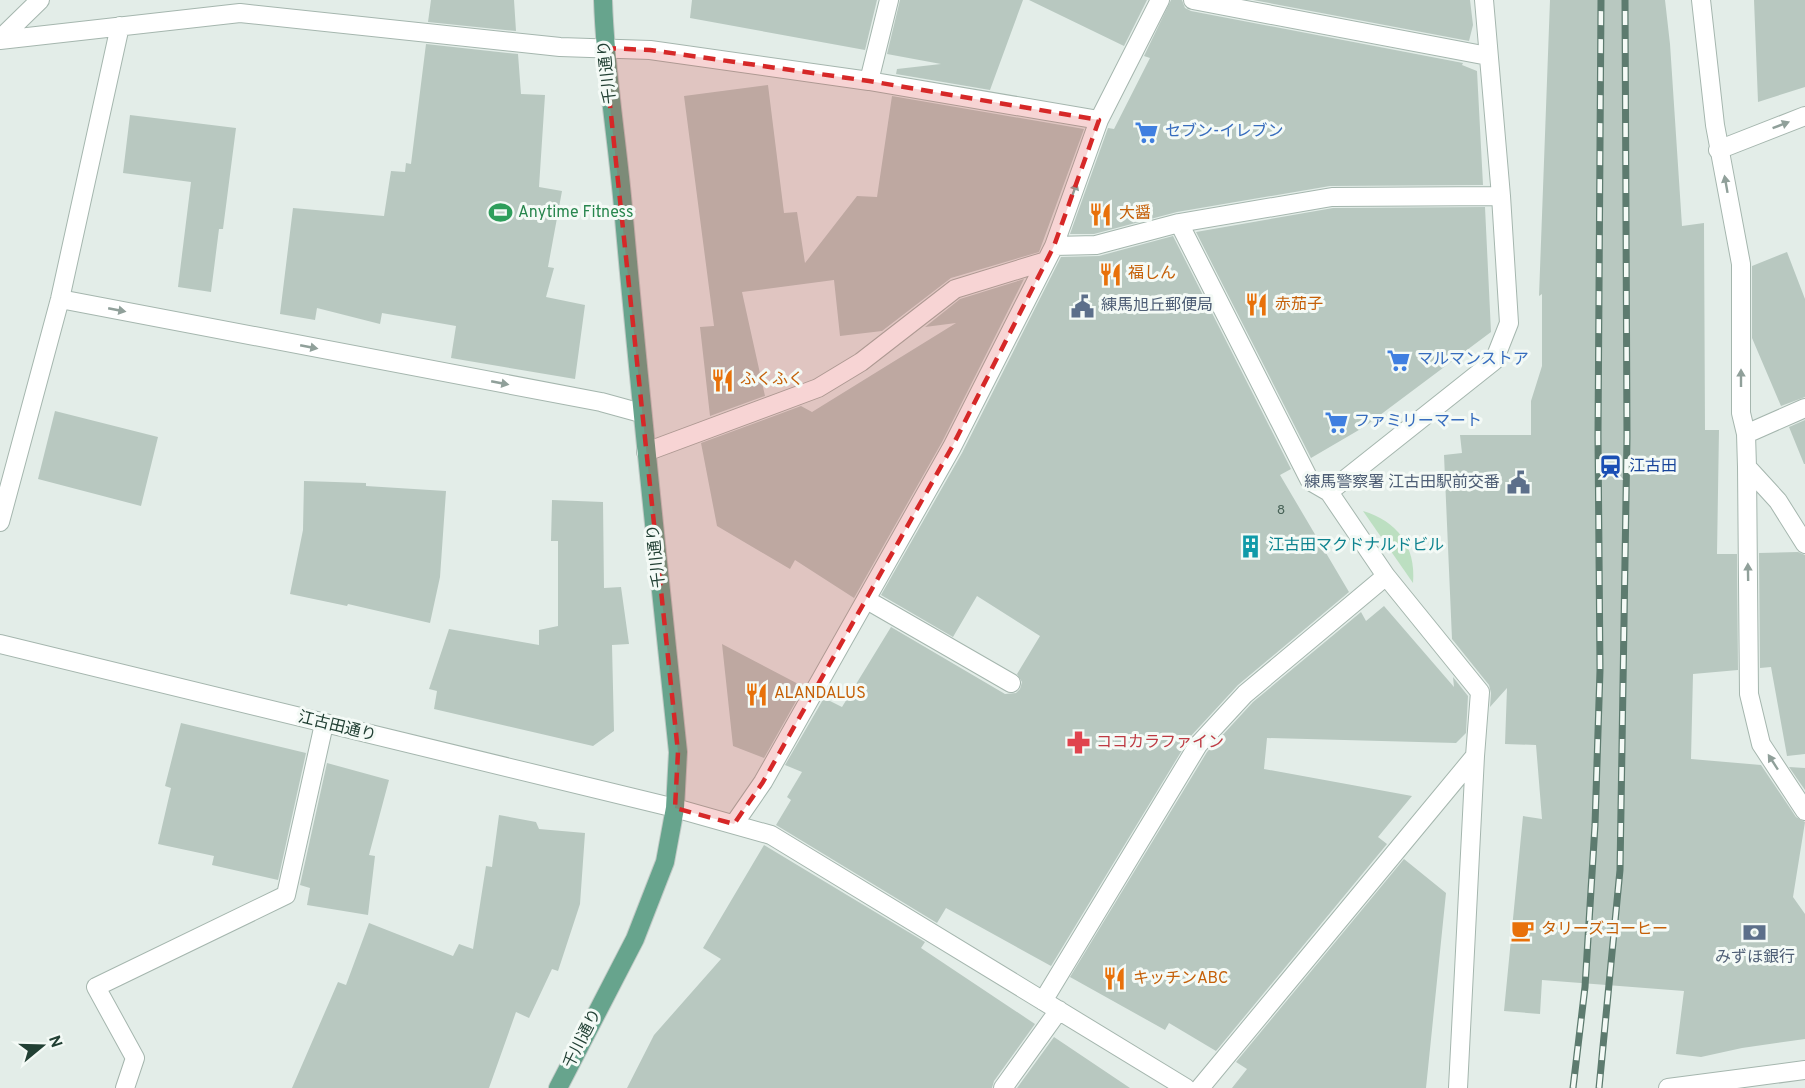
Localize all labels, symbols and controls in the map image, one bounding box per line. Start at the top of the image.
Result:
street label: 千川通り [595,39,621,105]
supermarket icon: セブン-イレブン [1134,119,1160,145]
one-way arrow [1772,120,1790,129]
place label: セブン-イレブン [1165,122,1283,142]
one-way arrow [1721,174,1730,193]
one-way arrow [1069,182,1079,200]
sports icon: Anytime Fitness [487,200,513,226]
restaurant icon: 大醤 [1088,201,1114,227]
place label: Anytime Fitness [518,203,634,223]
place label: 大醤 [1119,204,1151,224]
restaurant icon: 福しん [1097,261,1123,287]
place label: 福しん [1128,264,1176,284]
restaurant icon: 赤茄子 [1244,292,1270,318]
public building icon: 練馬旭丘郵便局 [1070,293,1096,319]
place label: 赤茄子 [1275,295,1323,315]
place label: 練馬旭丘郵便局 [1101,296,1213,316]
one-way arrow [108,306,127,315]
one-way arrow [299,343,318,352]
supermarket icon: マルマンストア [1386,347,1412,373]
place label: マルマンストア [1417,350,1529,370]
restaurant icon: ふくふく [709,367,735,393]
one-way arrow [1736,368,1746,387]
place label: ふくふく [740,370,804,390]
one-way arrow [491,379,510,388]
supermarket icon: ファミリーマート [1323,409,1349,435]
place label: ファミリーマート [1354,412,1482,432]
station icon: 江古田 [1598,454,1624,480]
place label: 江古田 [1629,457,1677,477]
public building icon: 練馬警察署 江古田駅前交番 [1505,470,1531,496]
place label: 練馬警察署 江古田駅前交番 [1304,473,1500,493]
house number: 8 [1277,502,1285,519]
street label: 千川通り [644,523,670,589]
building icon: 江古田マクドナルドビル [1237,533,1263,559]
place label: 江古田マクドナルドビル [1268,536,1444,556]
one-way arrow [1744,563,1753,582]
restaurant icon: ALANDALUS [743,681,769,707]
place label: ALANDALUS [774,684,866,704]
street label: 江古田通り [296,708,378,746]
pharmacy icon: ココカラファイン [1065,730,1091,756]
place label: ココカラファイン [1096,733,1224,753]
one-way arrow [1768,754,1779,770]
cafe icon: タリーズコーヒー [1510,917,1536,943]
place label: タリーズコーヒー [1541,920,1668,940]
bank icon: みずほ銀行 [1742,920,1768,946]
place label: みずほ銀行 [1715,948,1795,968]
restaurant icon: キッチンABC [1102,966,1128,992]
place label: キッチンABC [1133,969,1228,989]
street label: 千川通り [560,1006,606,1072]
north arrow [12,1016,72,1076]
text: N [43,1033,66,1050]

